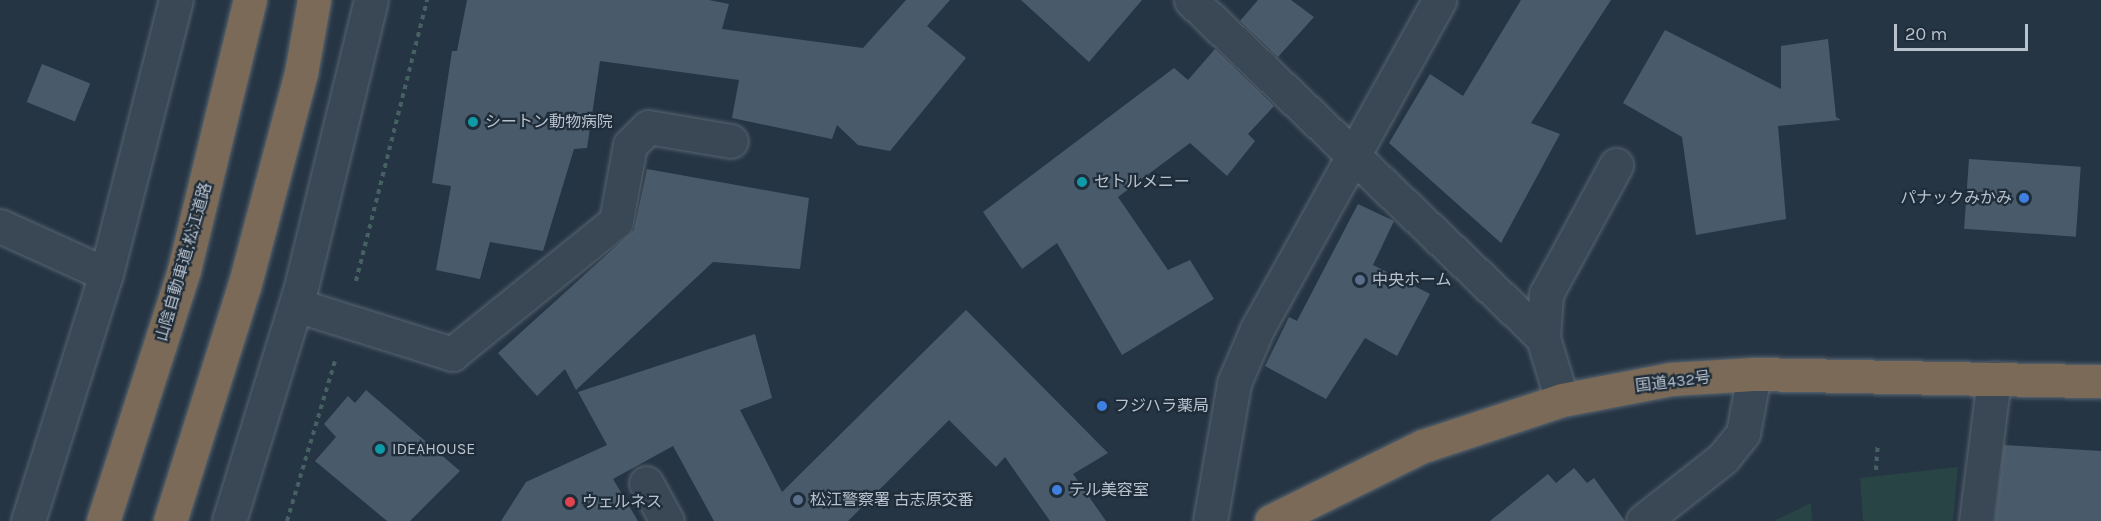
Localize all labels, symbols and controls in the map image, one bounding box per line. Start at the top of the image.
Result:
scale bar [1897,12,2030,50]
text: 20 m [1905,23,1947,45]
place label: シートン動物病院 [485,112,613,132]
marker: シートン動物病院 [466,115,480,129]
place label: セトルメニー [1094,172,1190,192]
marker: セトルメニー [1075,175,1089,189]
street label: 山陰自動車道;松江道路 [152,180,216,344]
place label: パナックみかみ [1900,188,2012,208]
marker: パナックみかみ [2017,191,2031,205]
place label: 中央ホーム [1372,270,1452,290]
marker: 中央ホーム [1353,273,1367,287]
street label: 国道432号 [1634,368,1712,396]
place label: フジハラ薬局 [1114,396,1210,416]
marker: フジハラ薬局 [1095,399,1109,413]
place label: IDEAHOUSE [392,439,475,459]
marker: IDEAHOUSE [373,442,387,456]
place label: テル美容室 [1069,480,1149,500]
marker: テル美容室 [1050,483,1064,497]
place label: 松江警察署 古志原交番 [810,490,974,510]
place label: ウェルネス [582,492,662,512]
marker: 松江警察署 古志原交番 [791,493,805,507]
marker: ウェルネス [563,495,577,509]

